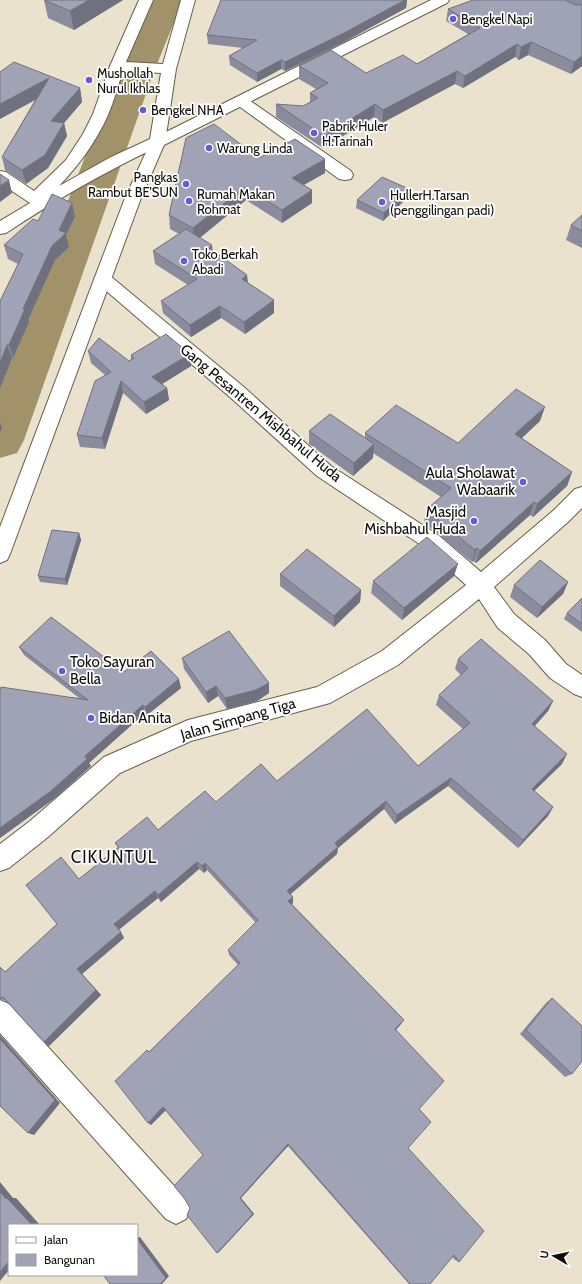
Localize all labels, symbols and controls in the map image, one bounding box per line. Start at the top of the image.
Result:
place label: Bengkel Napi [461,11,533,27]
marker: Bengkel Napi [448,14,458,24]
place label: Mushollah Nurul Ikhlas [97,65,161,96]
marker: Mushollah Nurul Ikhlas [84,75,94,85]
place label: Bengkel NHA [151,102,224,118]
marker: Bengkel NHA [138,105,148,115]
place label: Pabrik Huler H.Tarinah [322,118,389,149]
marker: Pabrik Huler H.Tarinah [309,128,319,138]
place label: Warung Linda [217,140,293,156]
marker: Warung Linda [204,143,214,153]
place label: Pangkas Rambut BE'SUN [88,169,179,200]
marker: Pangkas Rambut BE'SUN [181,179,191,189]
place label: Rumah Makan Rohmat [197,186,275,217]
place label: HullerH.Tarsan (penggilingan padi) [390,187,494,218]
marker: Rumah Makan Rohmat [184,196,194,206]
marker: HullerH.Tarsan (penggilingan padi) [377,197,387,207]
place label: Toko Berkah Abadi [192,246,258,277]
marker: Toko Berkah Abadi [179,256,189,266]
street label: Gang Pesantren Mishbahul Huda [177,340,346,486]
place label: Aula Sholawat Wabaarik [425,464,515,499]
marker: Aula Sholawat Wabaarik [518,477,528,487]
place label: Masjid Mishbahul Huda [364,503,467,538]
marker: Masjid Mishbahul Huda [469,516,479,526]
place label: Toko Sayuran Bella [70,653,154,688]
marker: Toko Sayuran Bella [57,666,67,676]
street label: Jalan Simpang Tiga [177,694,298,744]
place label: Bidan Anita [99,709,172,727]
marker: Bidan Anita [86,713,96,723]
district label: CIKUNTUL [71,847,157,867]
legend [8,1224,138,1276]
text: Jalan [43,1232,68,1247]
north arrow [534,1236,574,1276]
text: U [537,1249,552,1259]
text: Bangunan [44,1252,95,1267]

